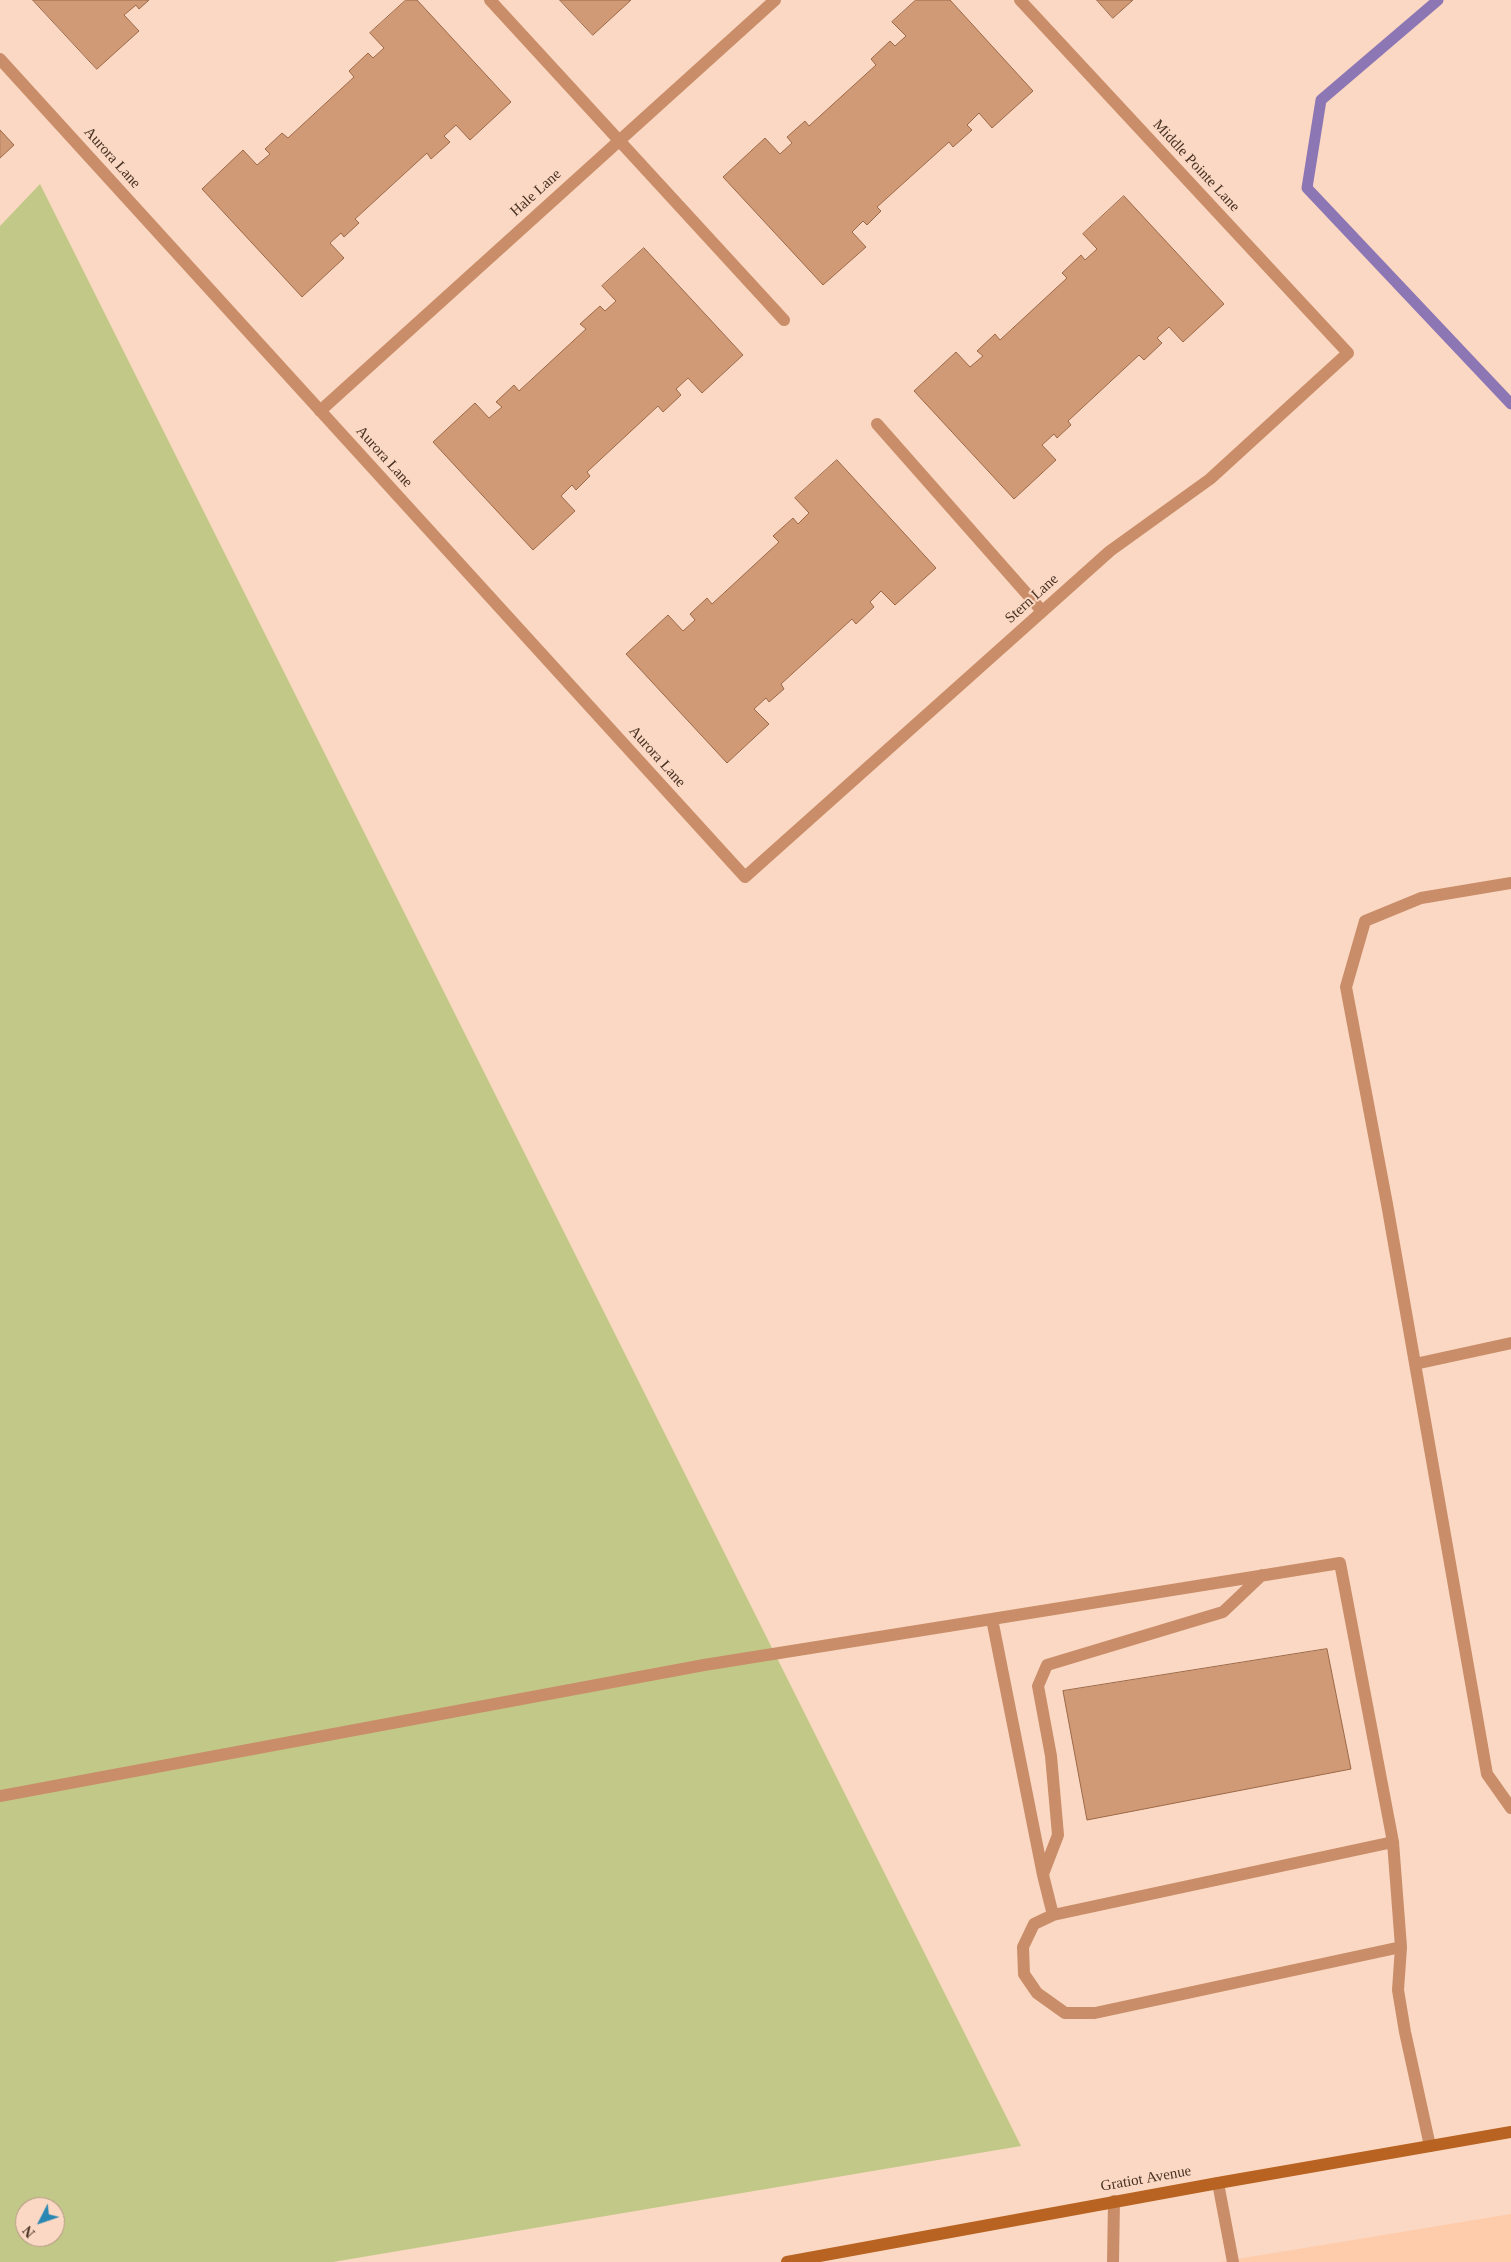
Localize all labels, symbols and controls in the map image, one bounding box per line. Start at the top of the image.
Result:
street label: Middle Pointe Lane [1149,116,1243,216]
street label: Aurora Lane [80,124,144,192]
street label: Hale Lane [507,166,565,220]
street label: Aurora Lane [352,423,416,491]
street label: Stern Lane [1002,570,1062,628]
street label: Aurora Lane [625,723,689,791]
street label: Gratiot Avenue [1099,2162,1193,2196]
north arrow [15,2197,65,2247]
text: N [20,2223,38,2240]

